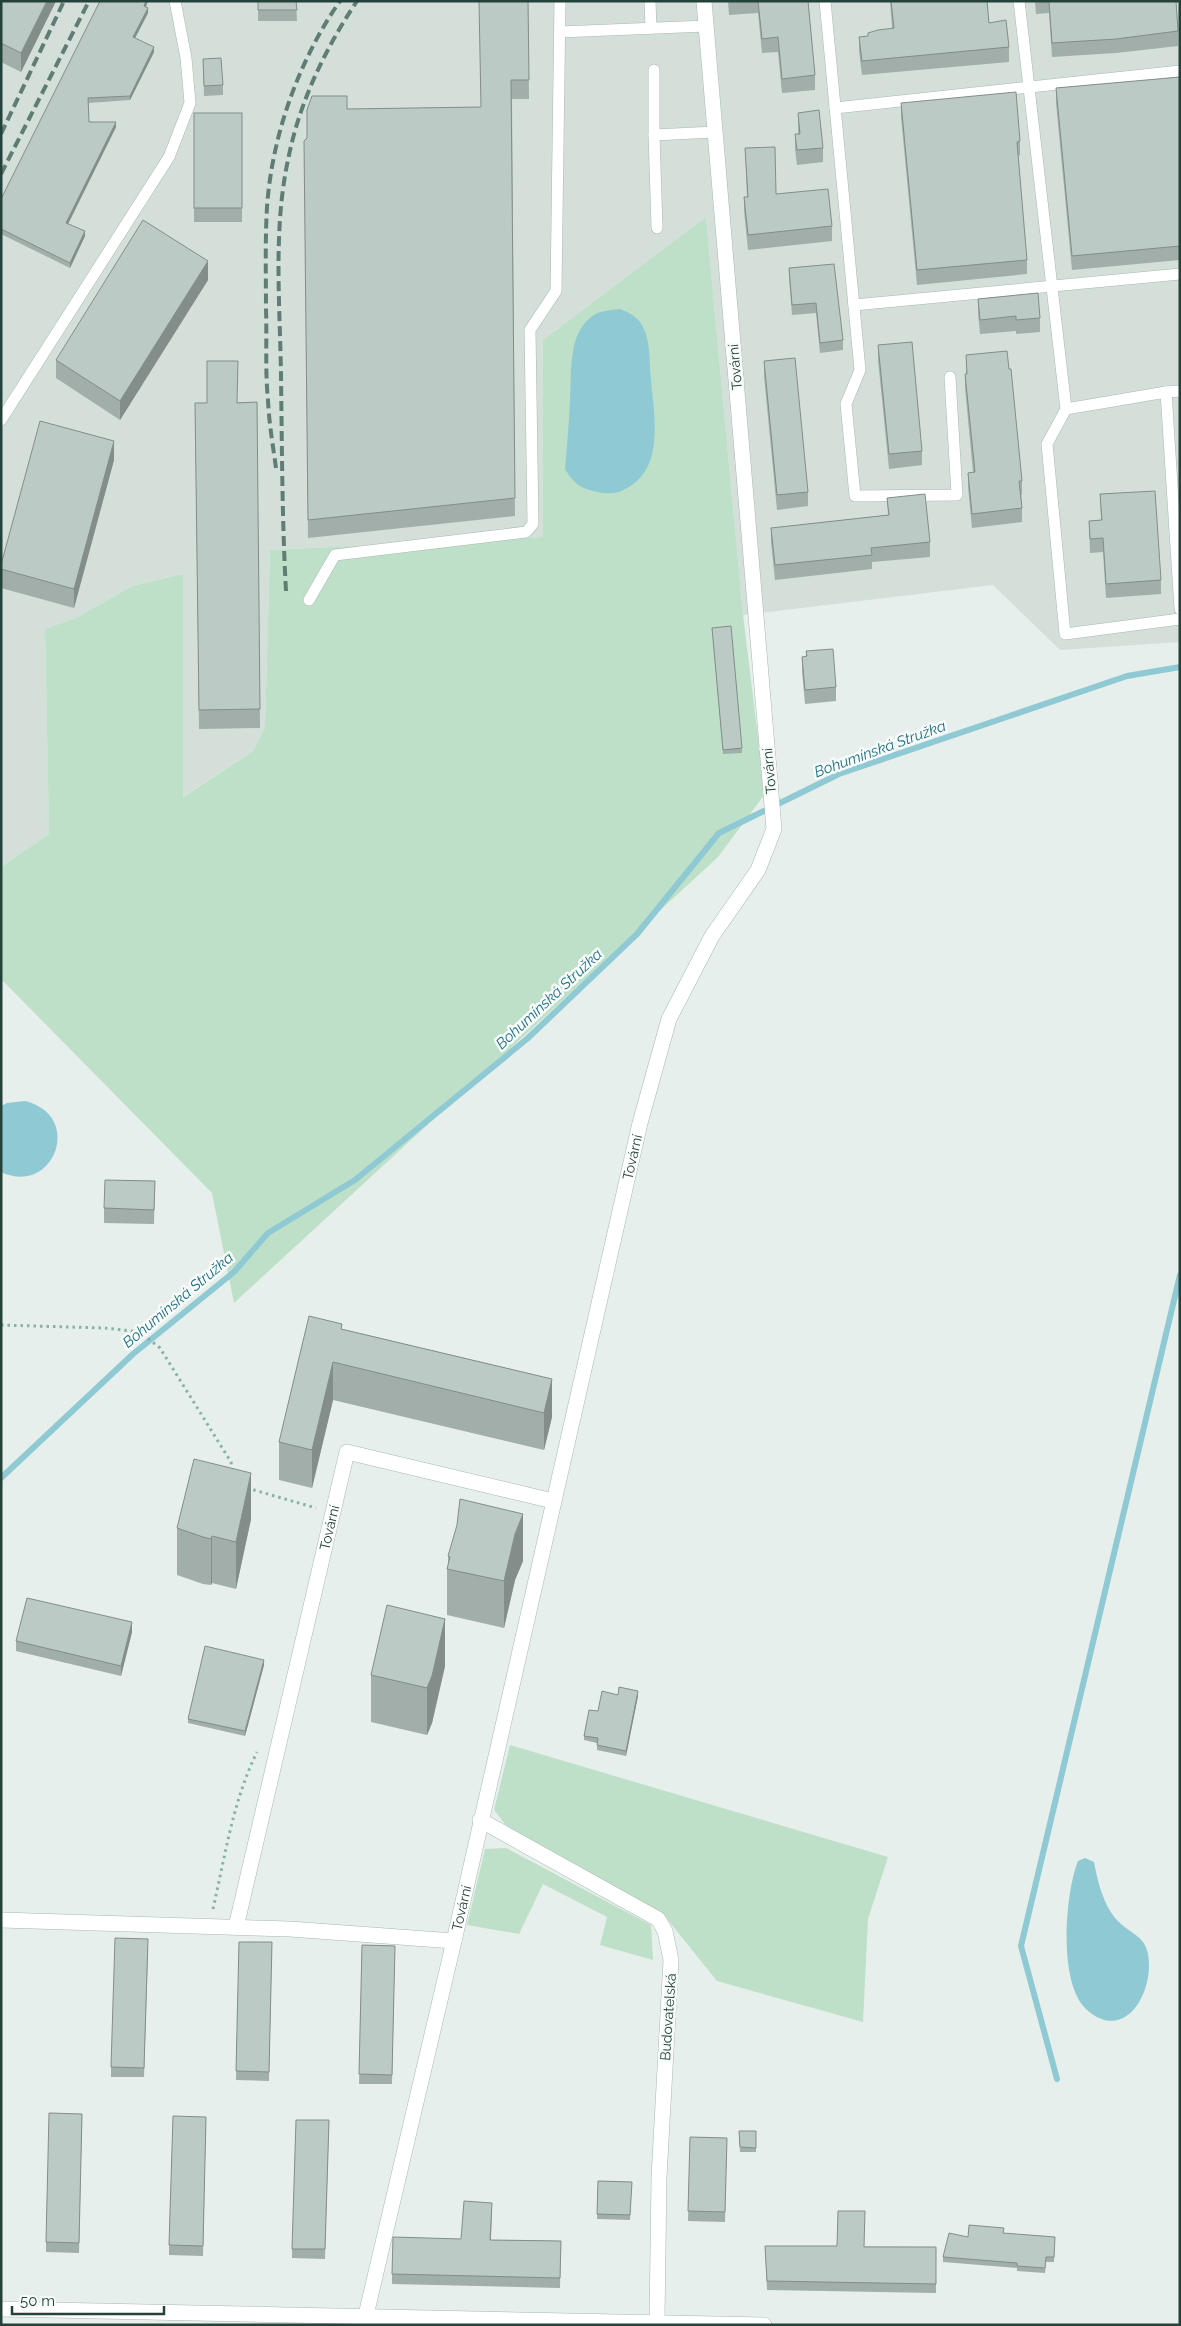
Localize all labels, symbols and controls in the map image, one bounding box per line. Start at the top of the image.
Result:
street label: Tovární [725,342,745,391]
water label: Bohumínská Stružka [812,717,948,781]
street label: Tovární [759,746,779,795]
water label: Bohumínská Stružka [492,945,606,1053]
street label: Tovární [619,1132,645,1181]
water label: Bohumínská Stružka [119,1249,237,1351]
street label: Tovární [316,1503,343,1552]
street label: Tovární [449,1883,475,1932]
street label: Budovatelská [657,1973,679,2061]
scale bar [12,2284,165,2316]
text: 50 m [20,2292,55,2310]

